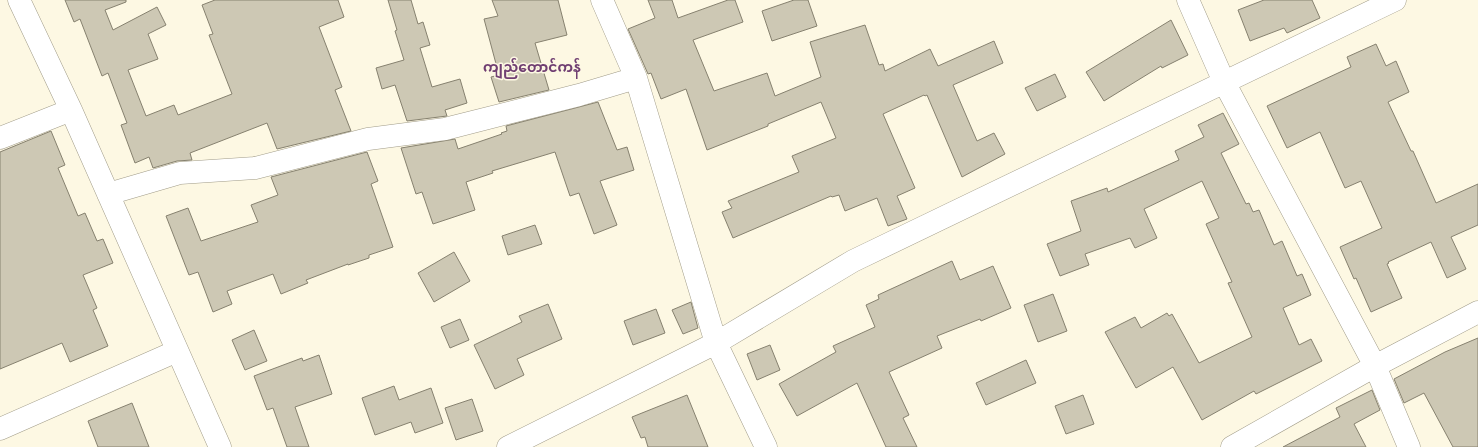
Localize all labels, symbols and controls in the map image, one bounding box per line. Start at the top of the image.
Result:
district label: ကျည်တောင်ကန် [483,57,581,79]

